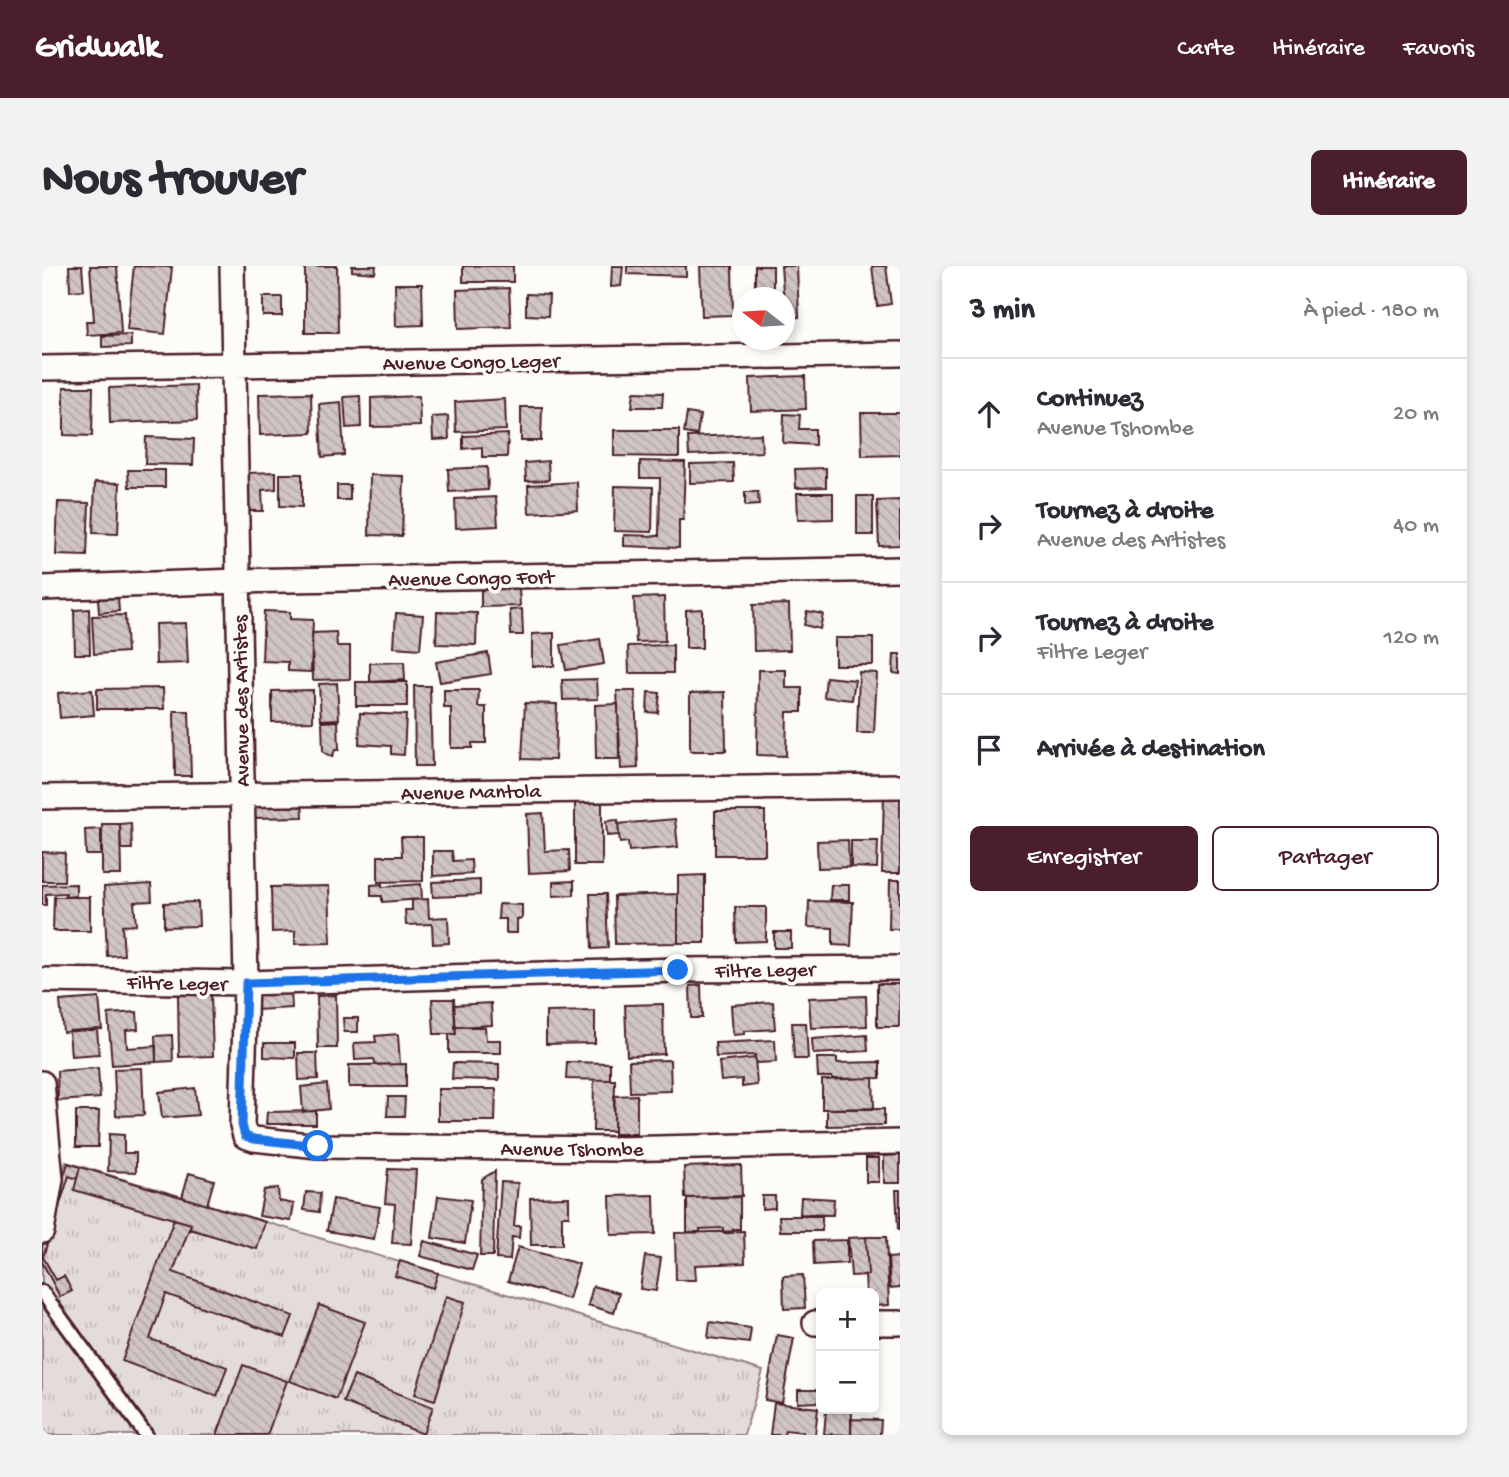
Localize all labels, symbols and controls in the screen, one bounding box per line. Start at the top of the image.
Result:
text: Gridwalk [35,30,160,68]
text: Carte [1177,35,1234,64]
text: Itinéraire [1272,35,1365,64]
text: Favoris [1403,35,1474,64]
button: Itinéraire [1311,150,1467,215]
text: Nous trouver [42,153,302,211]
north arrow [732,287,795,350]
text: 3 min [970,294,1035,329]
text: À pied · 180 m [1303,298,1439,325]
street label: Avenue Congo Leger [382,350,561,379]
text: Continuez [1037,385,1143,416]
icon: ahead [970,395,1008,433]
text: 20 m [1393,401,1439,428]
text: Avenue Tshombe [1037,416,1194,443]
text: Tournez à droite [1037,497,1214,528]
icon: right [970,507,1008,545]
text: 40 m [1393,513,1439,540]
text: Avenue des Artistes [1037,528,1225,555]
street label: Avenue Congo Fort [388,567,557,594]
text: Tournez à droite [1037,609,1214,640]
street label: Avenue des Artistes [229,614,257,787]
icon: right [970,619,1008,657]
text: 120 m [1384,625,1439,652]
text: Filtre Leger [1037,640,1147,667]
icon: arrive [970,731,1008,769]
text: Arrivée à destination [1037,735,1265,766]
street label: Avenue Mantola [401,781,543,808]
button: Enregistrer [970,826,1198,891]
button: Partager [1212,826,1439,891]
route end [662,954,693,985]
street label: Filtre Leger [714,959,817,986]
street label: Filtre Leger [125,972,229,999]
route start [302,1130,333,1161]
street label: Avenue Tshombe [501,1139,645,1164]
map controls [816,1288,879,1414]
button: + [816,1288,879,1351]
button: − [816,1351,879,1414]

